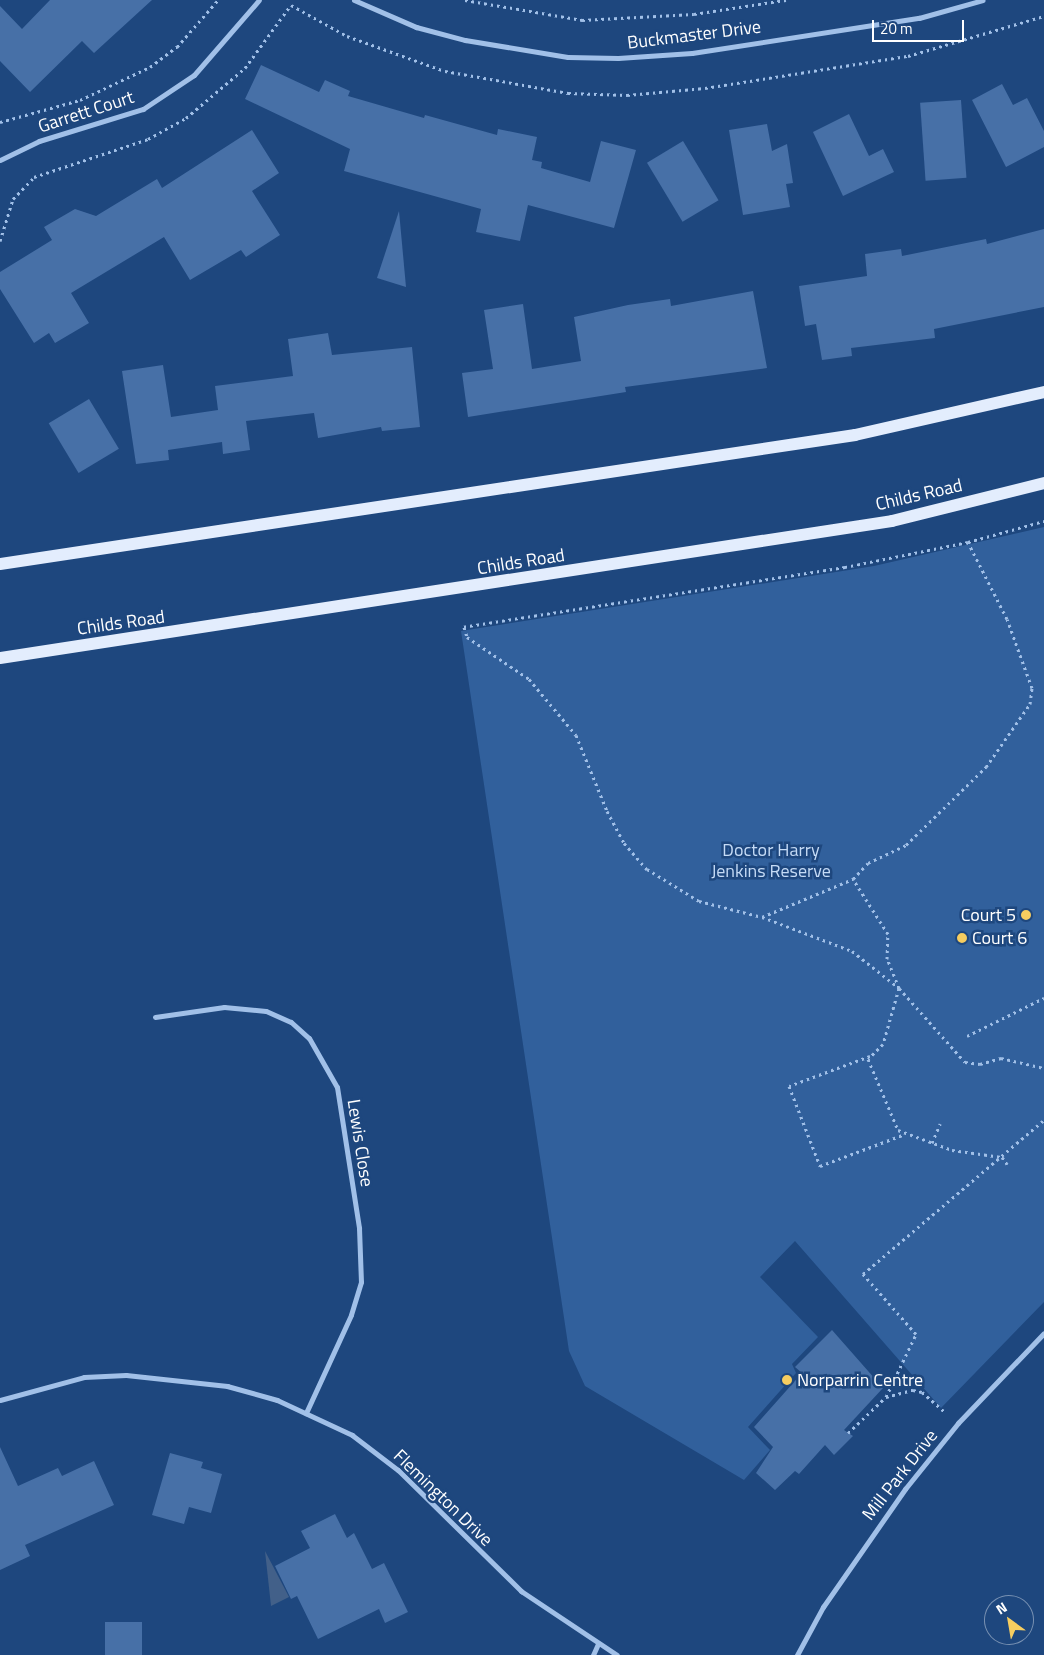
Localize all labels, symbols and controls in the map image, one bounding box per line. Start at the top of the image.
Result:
scale bar [874,10,966,42]
street label: Buckmaster Drive [626,16,762,54]
text: 20 m [880,17,913,40]
street label: Garrett Court [35,86,137,138]
street label: Childs Road [874,475,964,515]
street label: Childs Road [476,544,566,580]
street label: Childs Road [76,606,166,640]
park label: Doctor Harry Jenkins Reserve [711,840,831,882]
place label: Court 5 [961,904,1016,926]
marker: Court 5 [1020,909,1032,921]
place label: Court 6 [972,927,1027,949]
marker: Court 6 [956,932,968,944]
street label: Lewis Close [342,1098,378,1188]
place label: Norparrin Centre [797,1369,923,1391]
marker: Norparrin Centre [781,1374,793,1386]
street label: Mill Park Drive [858,1425,942,1525]
street label: Flemington Drive [389,1445,497,1551]
north arrow [984,1595,1034,1645]
text: N [992,1596,1011,1619]

